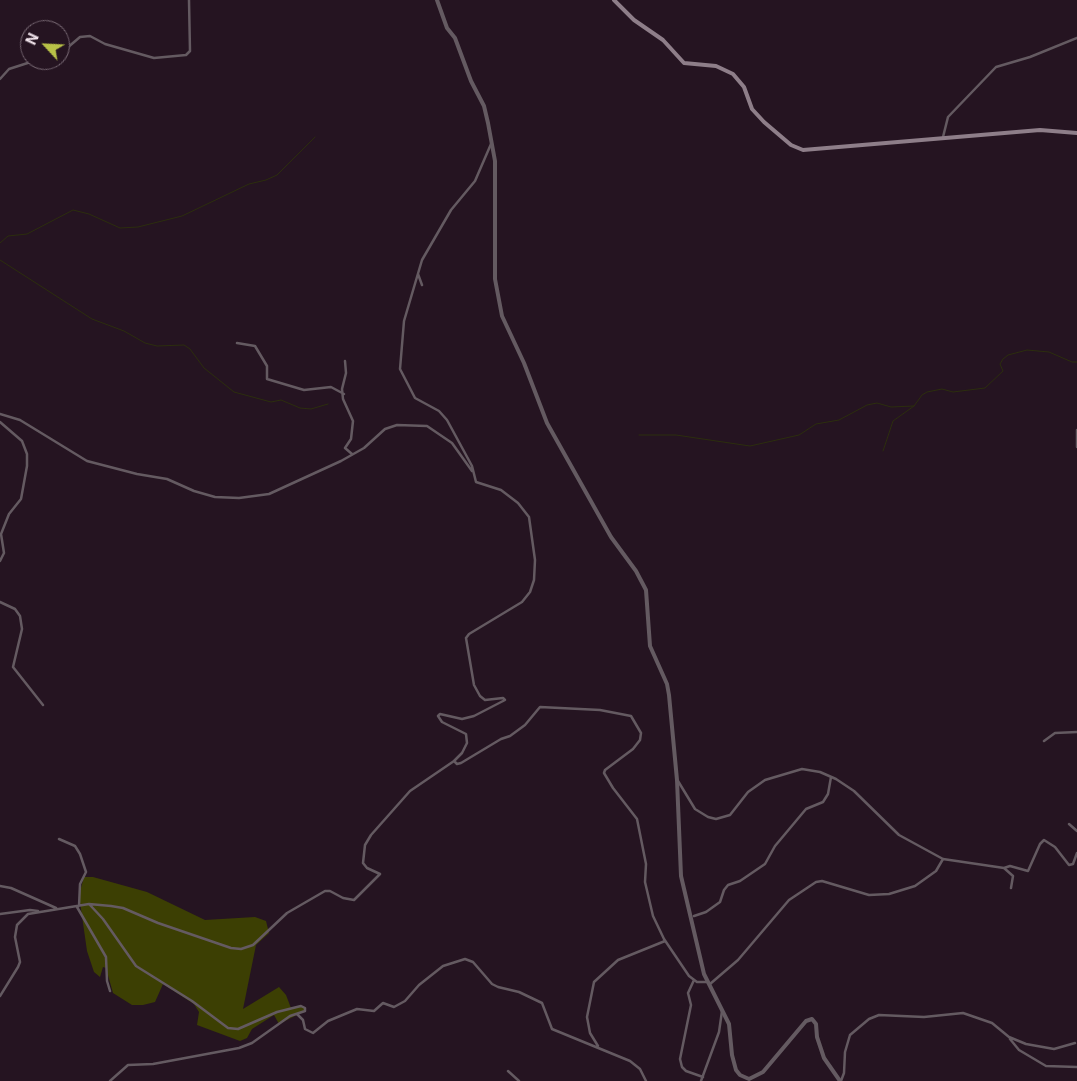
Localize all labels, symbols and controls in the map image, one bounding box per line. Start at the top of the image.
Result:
north arrow [20,20,70,70]
text: N [22,30,42,47]

